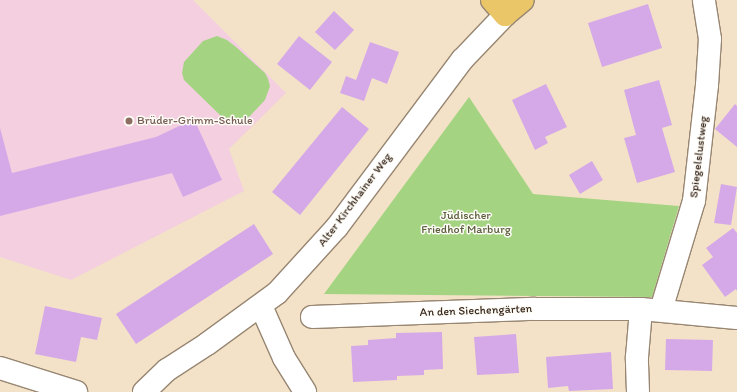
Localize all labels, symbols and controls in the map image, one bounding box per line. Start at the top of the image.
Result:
place label: Brüder-Grimm-Schule [137,114,253,128]
street label: Spiegelslustweg [687,115,711,199]
marker: Brüder-Grimm-Schule [124,116,134,126]
street label: Alter Kirchhainer Weg [315,151,395,249]
park label: Jüdischer Friedhof Marburg [421,209,511,237]
street label: An den Siechengärten [420,302,532,320]

